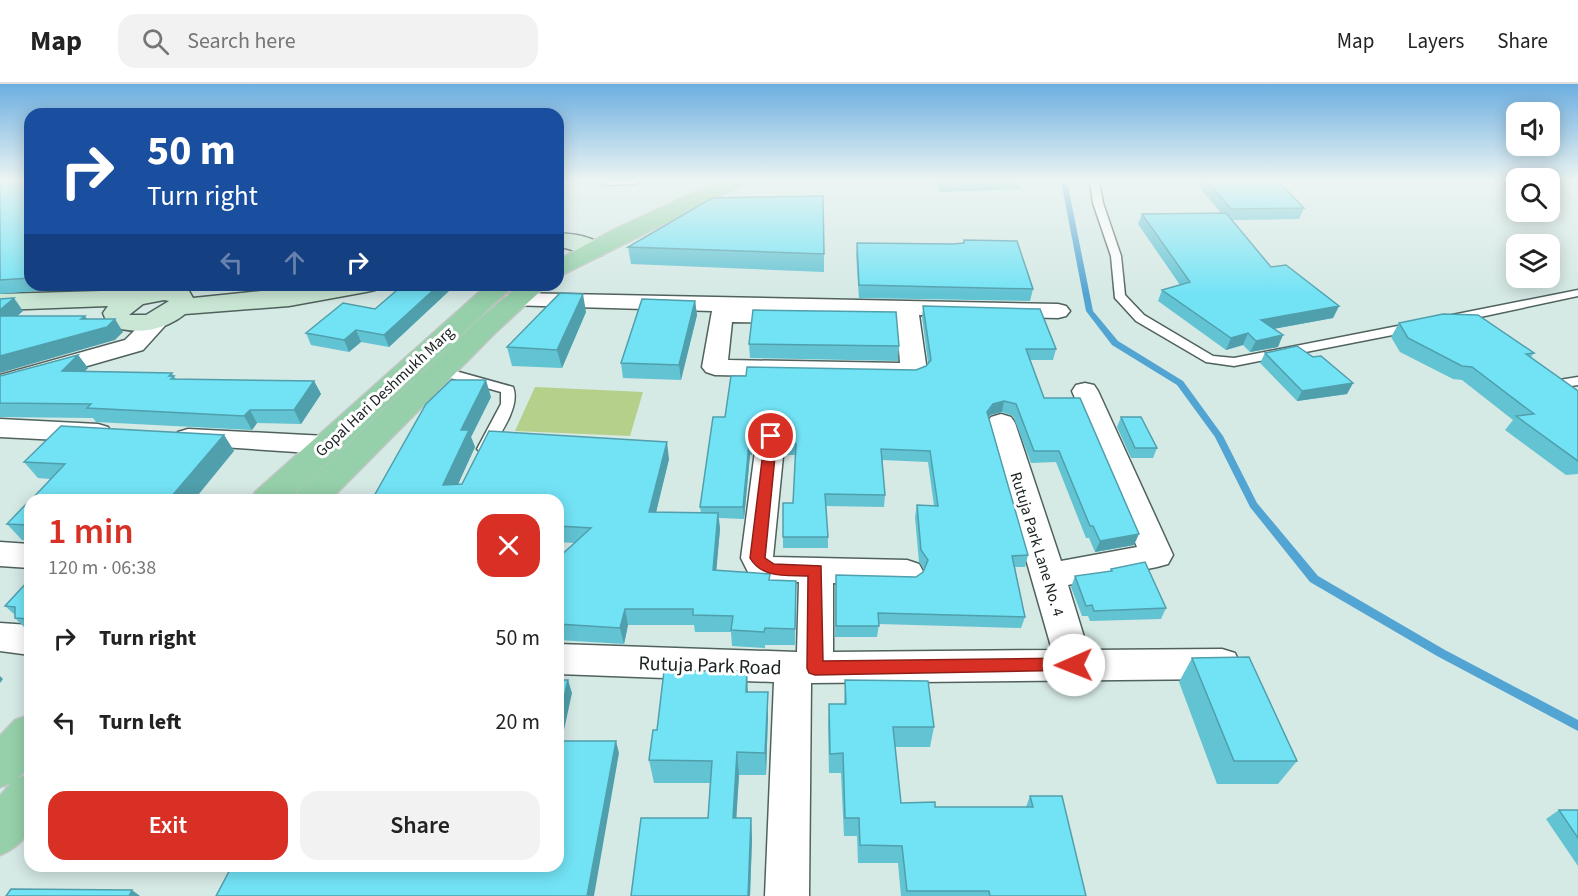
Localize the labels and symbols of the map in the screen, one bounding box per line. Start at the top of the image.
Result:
street label: Gopal Hari Deshmukh Marg [311,322,459,462]
pin [745,410,796,461]
street label: Rutuja Park Lane No. 4 [1005,469,1069,619]
position arrow [1042,633,1106,697]
street label: Rutuja Park Road [638,650,782,682]

